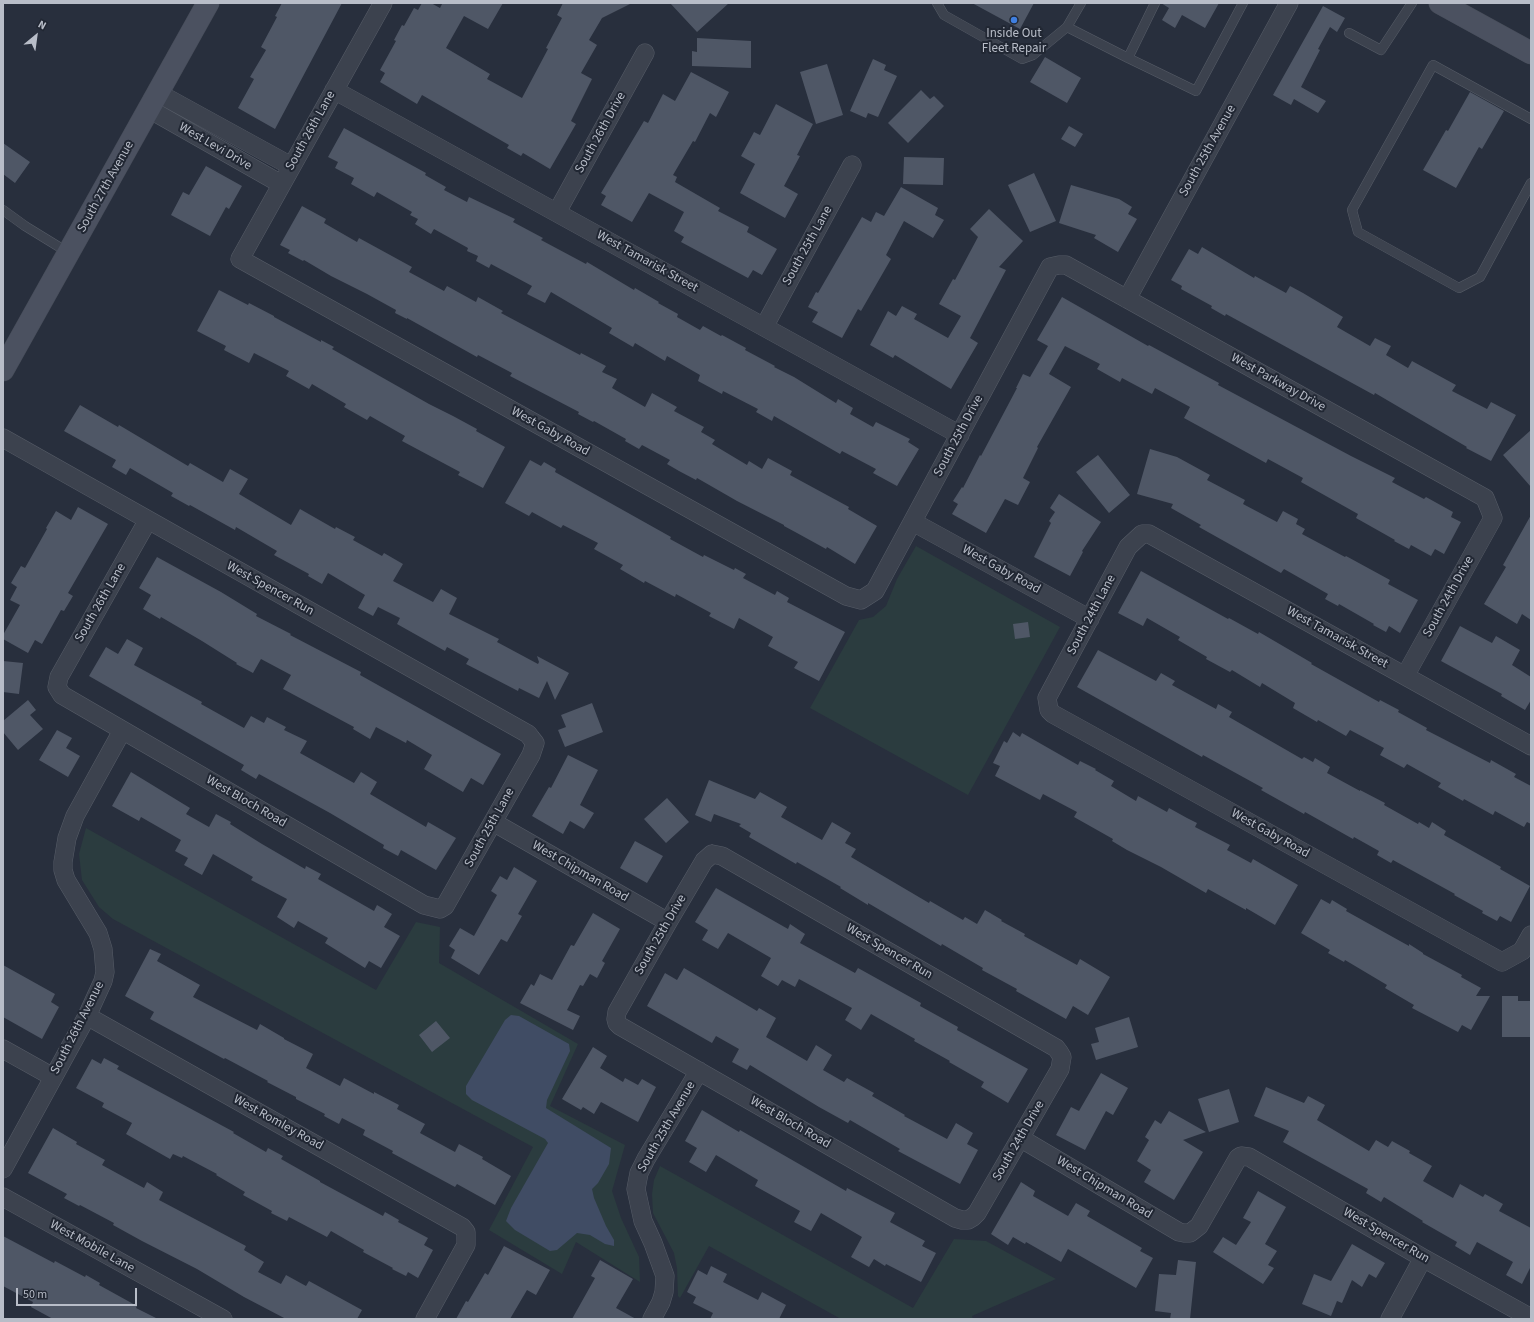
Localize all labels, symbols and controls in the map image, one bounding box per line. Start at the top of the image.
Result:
marker: Inside Out Fleet Repair [1009,15,1019,25]
north arrow [16,16,56,56]
text: N [35,17,49,33]
place label: Inside Out Fleet Repair [982,26,1046,57]
street label: South 26th Lane [283,88,339,174]
street label: South 26th Drive [572,90,630,176]
street label: South 25th Avenue [1176,103,1240,199]
street label: West Levi Drive [176,120,254,174]
street label: South 27th Avenue [74,139,138,235]
street label: South 25th Lane [780,203,836,289]
street label: West Tamarisk Street [594,228,700,296]
street label: West Parkway Drive [1228,351,1328,415]
street label: South 25th Drive [931,392,987,480]
street label: West Gaby Road [508,404,592,460]
street label: West Gaby Road [959,542,1043,598]
street label: South 24th Drive [1420,554,1478,640]
street label: West Spencer Run [224,559,316,619]
street label: South 26th Lane [72,561,130,645]
street label: South 24th Lane [1064,572,1120,658]
street label: West Tamarisk Street [1284,604,1390,672]
street label: West Bloch Road [203,773,289,831]
street label: South 25th Lane [462,785,518,871]
street label: West Gaby Road [1228,806,1312,862]
street label: West Chipman Road [529,838,631,906]
street label: South 25th Drive [632,892,690,978]
street label: West Spencer Run [843,921,935,983]
street label: South 26th Avenue [48,979,108,1077]
street label: South 25th Avenue [635,1079,699,1175]
street label: West Romley Road [230,1092,326,1154]
street label: West Bloch Road [747,1094,833,1152]
street label: South 24th Drive [990,1098,1048,1184]
street label: West Chipman Road [1053,1153,1155,1223]
street label: West Spencer Run [1340,1205,1432,1267]
street label: West Mobile Lane [47,1217,137,1277]
scale bar [18,1280,139,1306]
text: 50 m [23,1286,47,1303]

